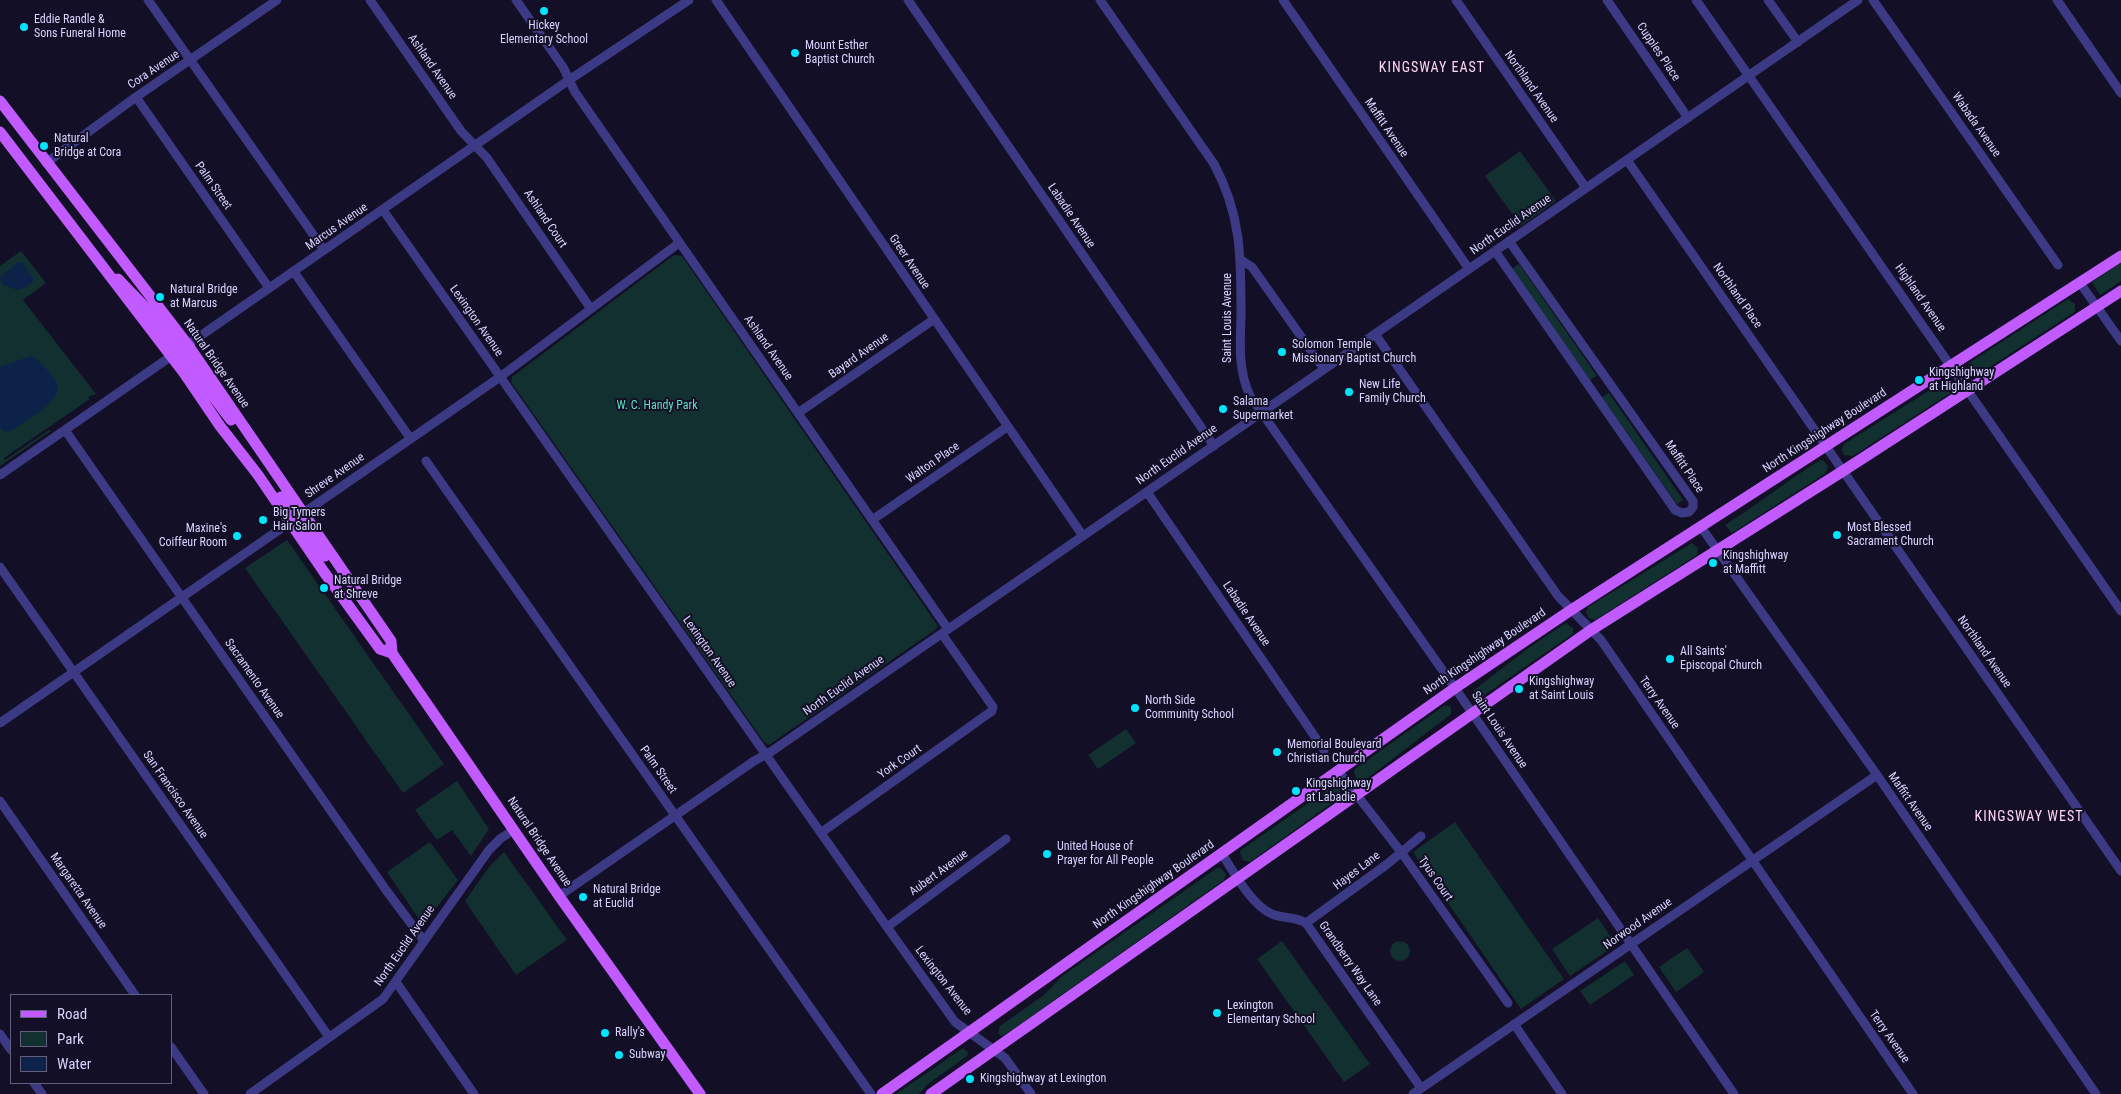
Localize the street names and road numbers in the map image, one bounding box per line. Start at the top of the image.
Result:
street label: Cupples Place [1633,20,1683,84]
street label: Ashland Avenue [404,32,460,102]
street label: Cora Avenue [125,47,183,93]
street label: Northland Avenue [1501,48,1561,126]
street label: Wabada Avenue [1948,90,2004,160]
street label: Maffitt Avenue [1361,96,1411,160]
street label: Palm Street [191,159,235,213]
street label: Labadie Avenue [1044,181,1098,251]
street label: Ashland Court [520,187,570,251]
street label: North Euclid Avenue [1468,192,1554,258]
street label: Marcus Avenue [303,200,371,254]
street label: Greer Avenue [885,232,933,292]
street label: Northland Place [1709,261,1765,331]
street label: Highland Avenue [1891,261,1949,335]
street label: Saint Louis Avenue [1221,273,1235,363]
street label: Lexington Avenue [446,283,506,359]
street label: Ashland Avenue [740,313,796,383]
street label: Natural Bridge Avenue [180,317,252,411]
street label: Bayard Avenue [826,330,892,382]
street label: North Kingshighway Boulevard [1761,386,1889,476]
street label: North Euclid Avenue [1134,422,1220,488]
street label: Maffitt Place [1661,438,1707,496]
street label: Walton Place [904,439,962,487]
street label: Shreve Avenue [303,450,367,502]
street label: Labadie Avenue [1219,579,1273,649]
street label: North Kingshighway Boulevard [1421,606,1549,698]
street label: Northland Avenue [1954,613,2014,691]
street label: Lexington Avenue [679,614,739,690]
street label: Sacramento Avenue [221,636,287,722]
street label: North Euclid Avenue [801,653,887,719]
street label: Terry Avenue [1636,674,1682,732]
street label: Saint Louis Avenue [1468,689,1530,771]
street label: York Court [875,742,925,782]
street label: Palm Street [636,743,680,797]
street label: San Francisco Avenue [139,748,211,842]
street label: Maffitt Avenue [1885,770,1935,834]
street label: Natural Bridge Avenue [504,794,574,890]
street label: North Kingshighway Boulevard [1091,838,1217,932]
street label: Aubert Avenue [907,847,971,899]
street label: Hayes Lane [1331,849,1383,893]
street label: Margaretta Avenue [46,850,110,932]
street label: Tyus Court [1414,854,1456,904]
street label: Norwood Avenue [1601,895,1675,953]
street label: North Euclid Avenue [372,903,438,989]
street label: Grandberry Way Lane [1315,919,1385,1009]
street label: Lexington Avenue [912,944,974,1018]
street label: Terry Avenue [1866,1008,1912,1066]

